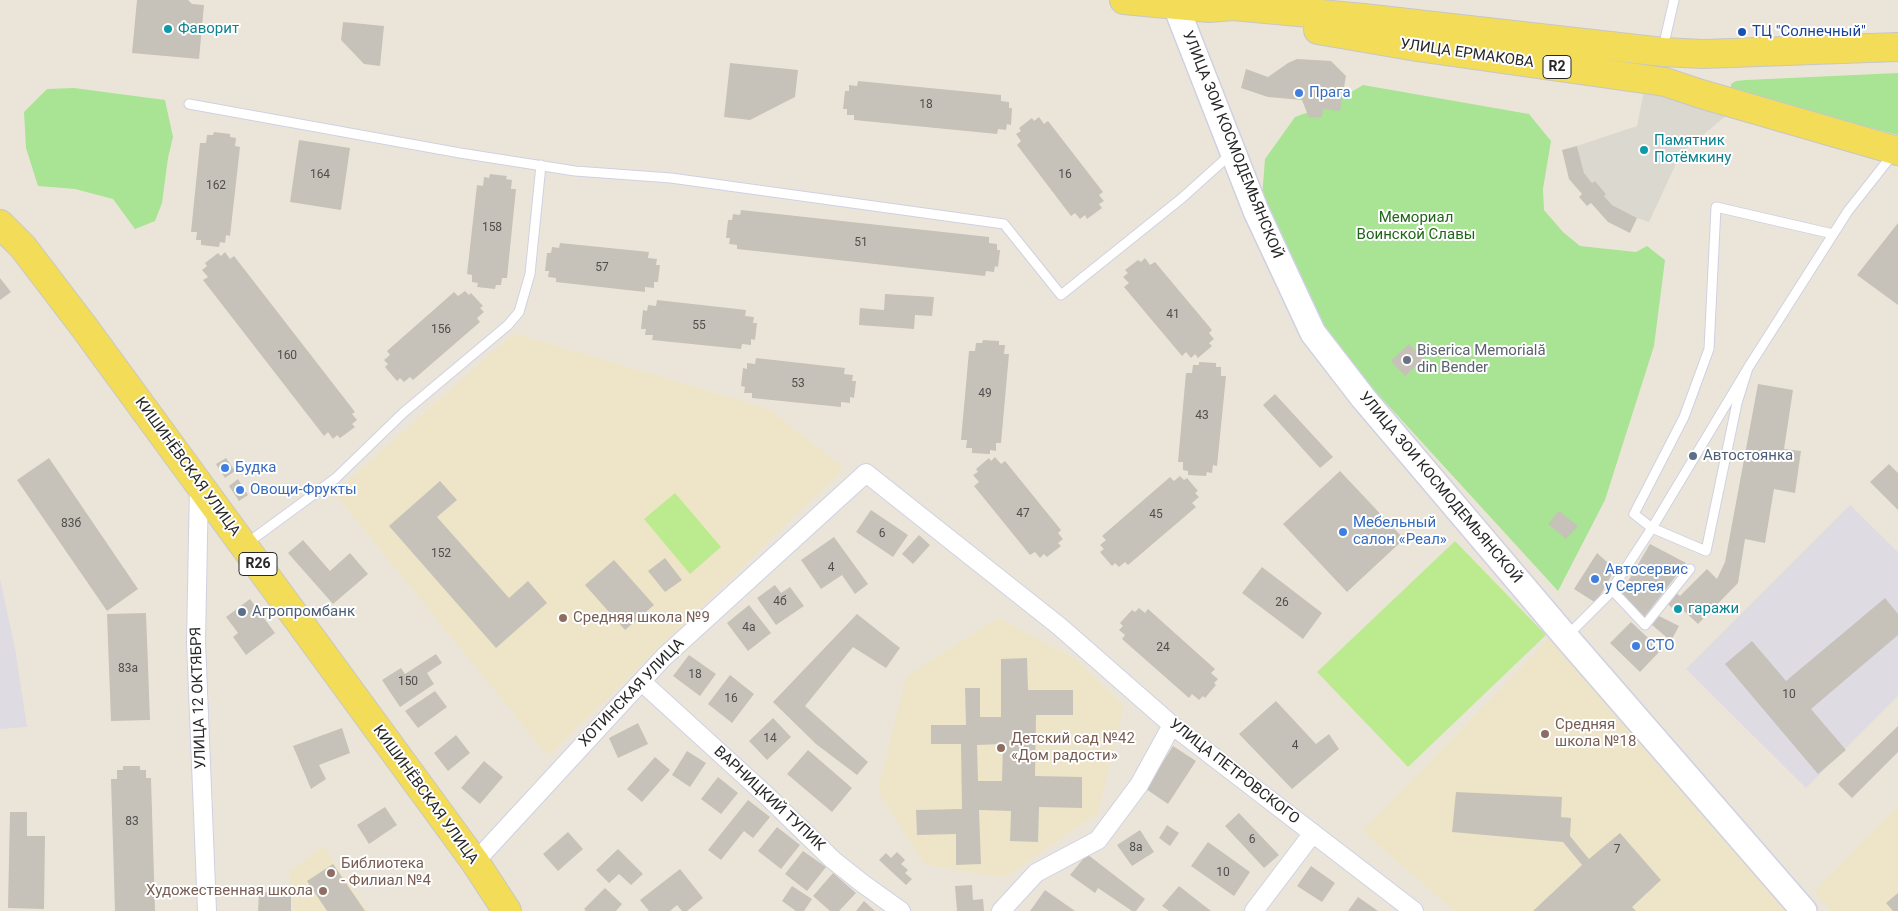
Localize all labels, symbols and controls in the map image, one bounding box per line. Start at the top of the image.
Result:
place label: Фаворит [178,20,239,38]
marker: Фаворит [162,23,174,35]
place label: ТЦ "Солнечный" [1752,23,1866,41]
marker: ТЦ "Солнечный" [1736,26,1748,38]
street label: УЛИЦА ЗОИ КОСМОДЕМЬЯНСКОЙ [1178,28,1286,262]
street label: УЛИЦА ЕРМАКОВА [1399,36,1535,72]
road number: R2 [1543,56,1571,78]
place label: Прага [1309,84,1351,102]
marker: Прага [1293,87,1305,99]
house number: 18 [919,98,933,112]
place label: Памятник Потёмкину [1654,132,1731,167]
marker: Памятник Потёмкину [1638,144,1650,156]
house number: 164 [310,168,330,182]
house number: 16 [1058,168,1072,182]
house number: 162 [206,179,226,193]
park label: Мемориал Воинской Славы [1357,209,1475,244]
house number: 158 [482,221,502,235]
house number: 51 [854,236,868,250]
house number: 57 [595,261,609,275]
house number: 41 [1166,308,1180,322]
house number: 55 [692,319,706,333]
house number: 156 [431,323,451,337]
place label: Biserica Memorială din Bender [1417,342,1546,377]
house number: 160 [277,349,297,363]
marker: Biserica Memorială din Bender [1401,354,1413,366]
house number: 53 [791,377,805,391]
house number: 49 [978,387,992,401]
street label: УЛИЦА ЗОИ КОСМОДЕМЬЯНСКОЙ [1355,389,1525,587]
street label: КИШИНЁВСКАЯ УЛИЦА [131,394,243,540]
house number: 43 [1195,409,1209,423]
place label: Автостоянка [1703,447,1793,465]
marker: Автостоянка [1687,450,1699,462]
place label: Будка [235,459,276,477]
marker: Будка [219,462,231,474]
place label: Овощи-Фрукты [250,481,357,499]
marker: Овощи-Фрукты [234,484,246,496]
house number: 47 [1016,507,1030,521]
house number: 45 [1149,508,1163,522]
place label: Мебельный салон «Реал» [1353,514,1447,549]
house number: 83б [61,517,81,531]
marker: Мебельный салон «Реал» [1337,526,1349,538]
house number: 6 [879,527,885,541]
house number: 152 [431,547,451,561]
road number: R26 [239,552,277,576]
house number: 4 [828,561,834,575]
place label: Автосервис у Сергея [1605,561,1688,596]
marker: Автосервис у Сергея [1589,573,1601,585]
house number: 4б [773,595,787,609]
house number: 26 [1275,596,1289,610]
place label: гаражи [1688,600,1739,618]
place label: Агропромбанк [252,603,355,621]
marker: гаражи [1672,603,1684,615]
marker: Агропромбанк [236,606,248,618]
place label: Средняя школа №9 [573,609,710,627]
marker: Средняя школа №9 [557,612,569,624]
house number: 4а [742,621,756,635]
street label: УЛИЦА 12 ОКТЯБРЯ [188,626,210,770]
street label: ХОТИНСКАЯ УЛИЦА [576,635,688,751]
place label: СТО [1646,637,1675,655]
marker: СТО [1630,640,1642,652]
house number: 24 [1156,641,1170,655]
house number: 83а [118,662,138,676]
house number: 18 [688,668,702,682]
house number: 150 [398,675,418,689]
house number: 10 [1782,688,1796,702]
house number: 16 [724,692,738,706]
street label: УЛИЦА ПЕТРОВСКОГО [1165,716,1303,828]
place label: Средняя школа №18 [1555,716,1636,751]
street label: КИШИНЁВСКАЯ УЛИЦА [369,722,481,868]
marker: Средняя школа №18 [1539,728,1551,740]
place label: Детский сад №42 «Дом радости» [1011,730,1135,765]
house number: 14 [763,732,777,746]
house number: 4 [1292,739,1298,753]
marker: Детский сад №42 «Дом радости» [995,742,1007,754]
street label: ВАРНИЦКИЙ ТУПИК [710,743,828,855]
house number: 83 [125,815,139,829]
house number: 6 [1249,833,1255,847]
house number: 8а [1129,841,1143,855]
house number: 7 [1614,843,1620,857]
place label: Библиотека - Филиал №4 [341,855,431,890]
house number: 10 [1216,866,1230,880]
marker: Библиотека - Филиал №4 [325,867,337,879]
place label: Художественная школа [146,882,313,900]
marker: Художественная школа [317,885,329,897]

